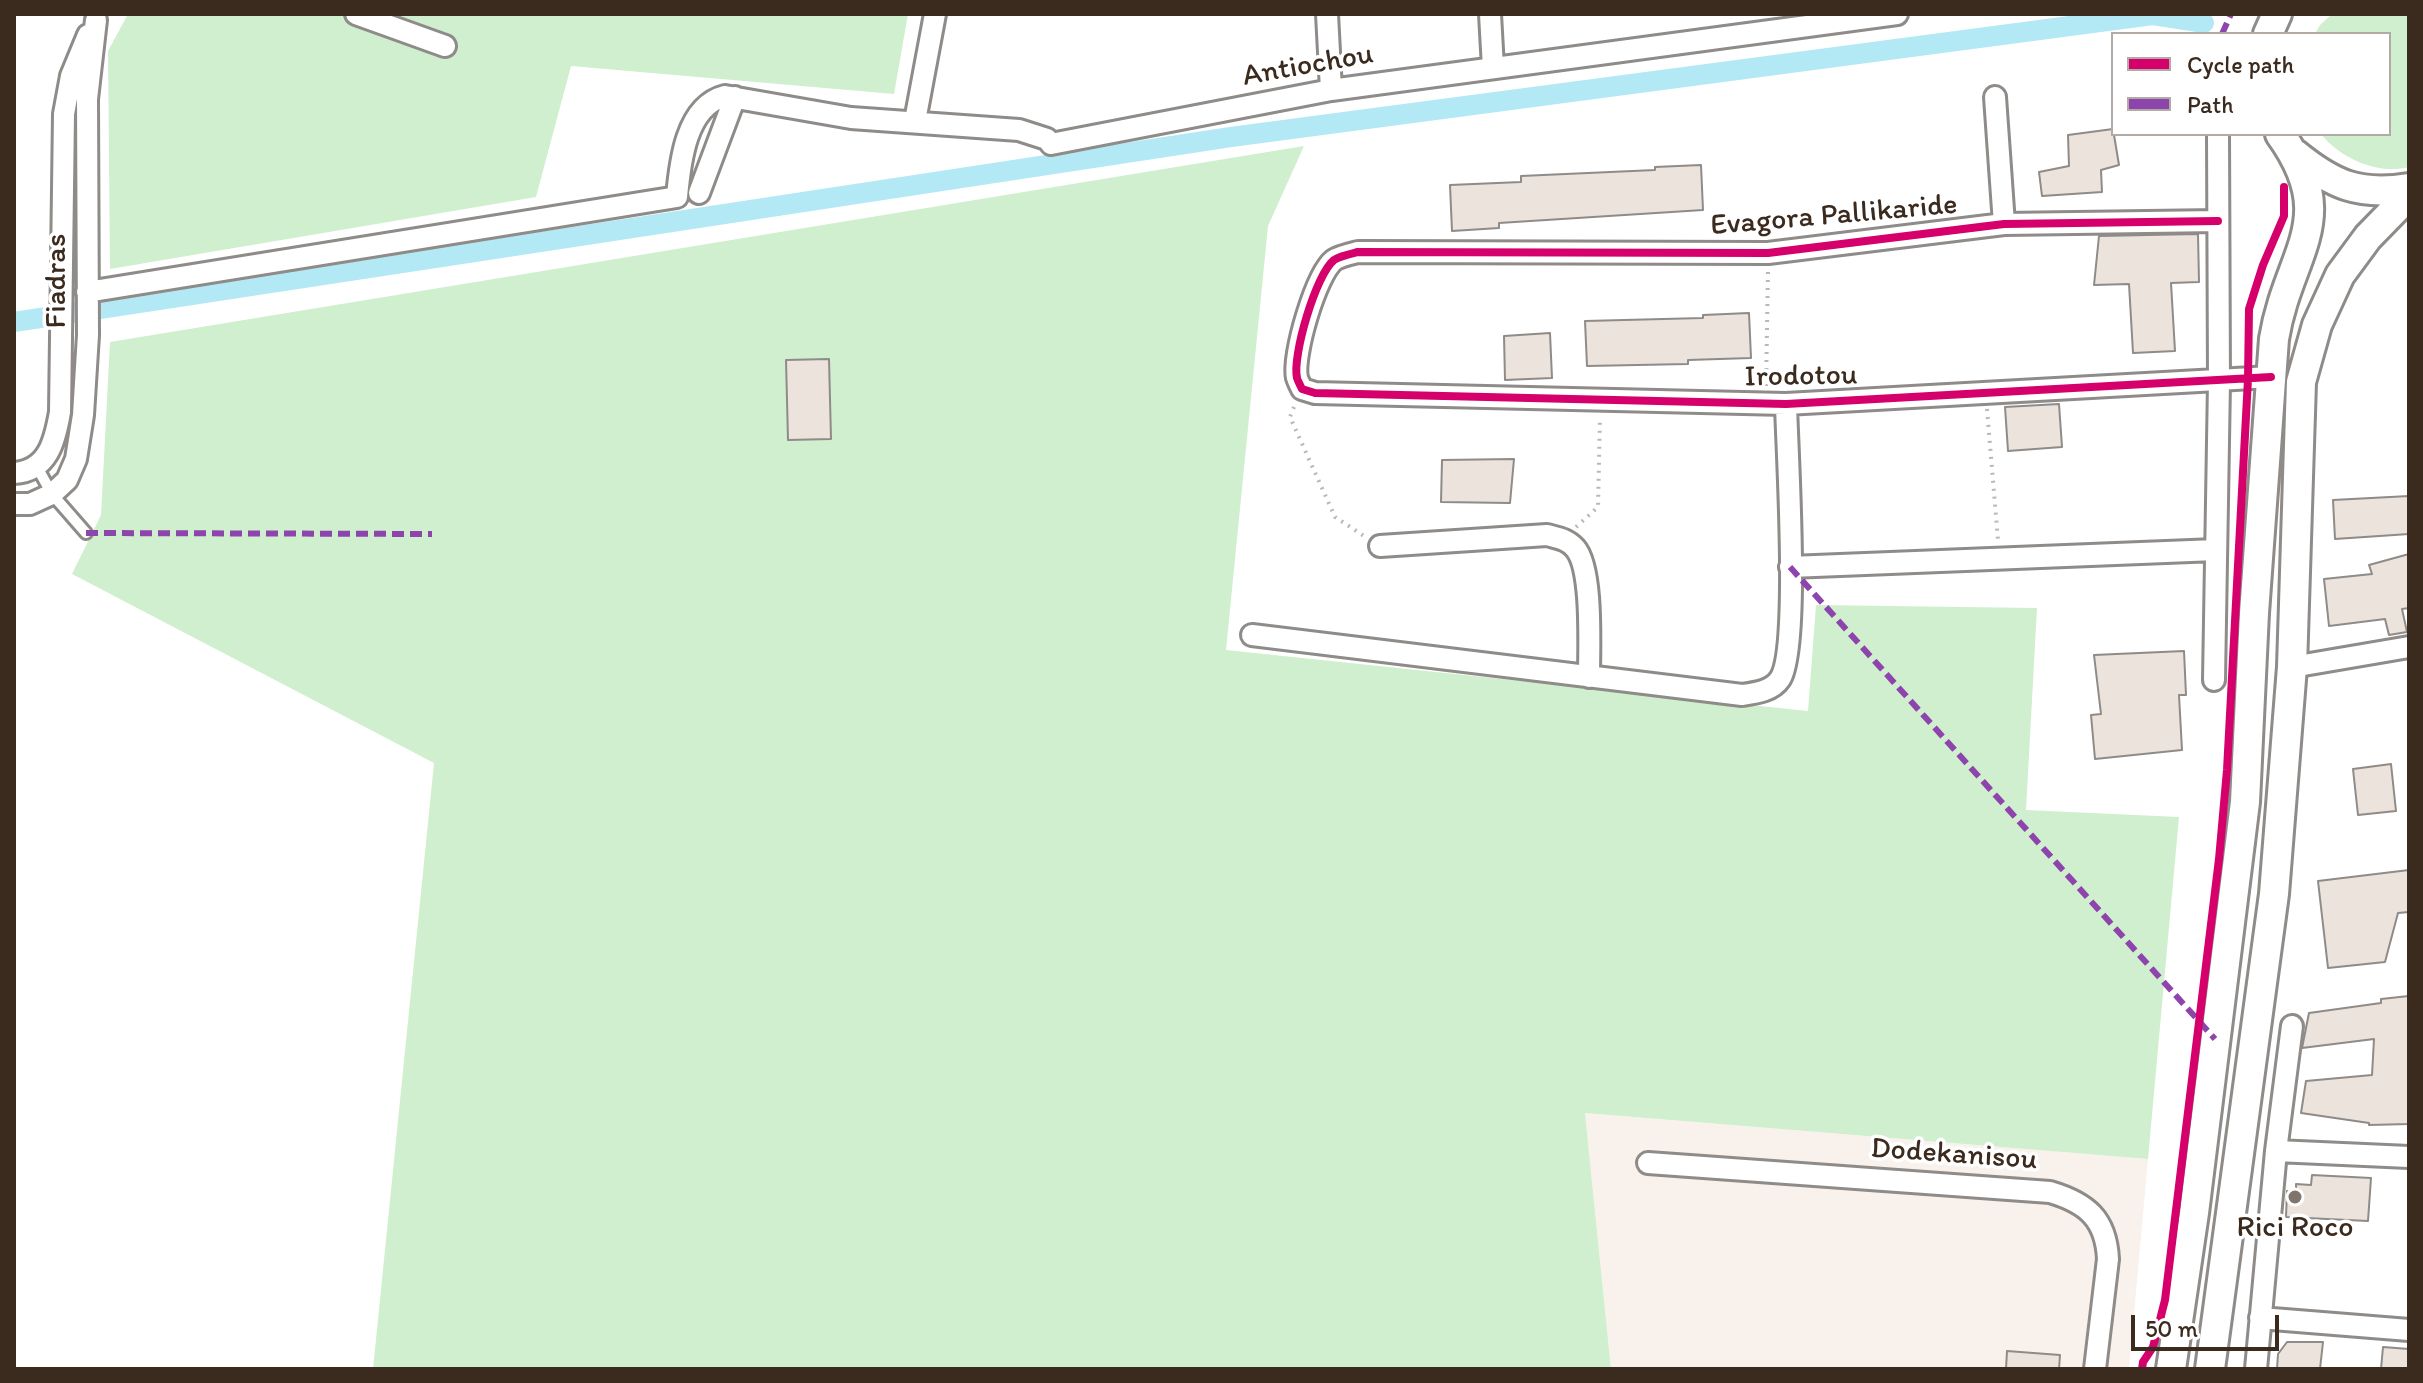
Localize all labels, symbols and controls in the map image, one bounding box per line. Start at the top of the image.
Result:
legend [2111,32,2391,136]
street label: Antiochou [1240,37,1376,95]
text: Cycle path [2187,50,2294,79]
text: Path [2187,90,2234,119]
street label: Evagora Pallikaride [1709,187,1959,245]
street label: Fiadras [39,234,75,328]
street label: Irodotou [1744,358,1858,396]
street label: Dodekanisou [1870,1131,2038,1179]
marker: Rici Roco [2286,1188,2304,1206]
place label: Rici Roco [2237,1210,2353,1246]
scale bar [2135,1299,2283,1349]
text: 50 m [2145,1314,2198,1343]

